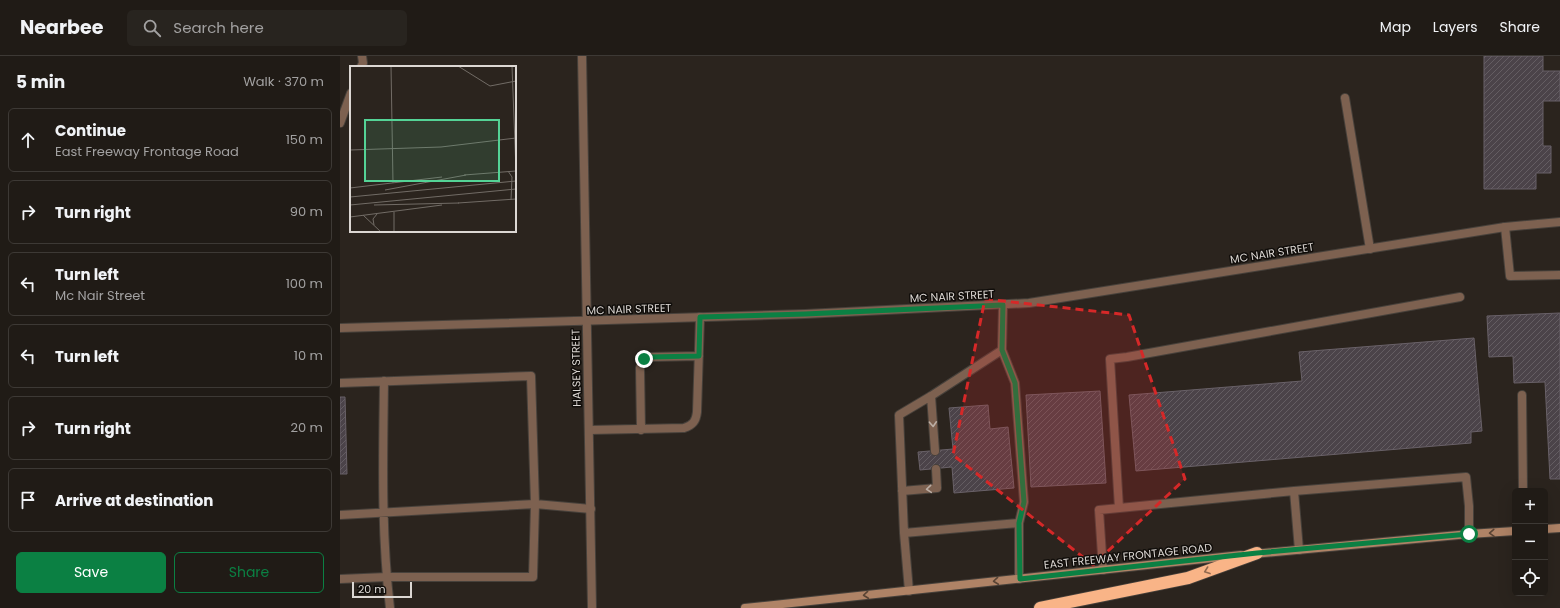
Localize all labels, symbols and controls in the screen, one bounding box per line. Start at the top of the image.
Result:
search box [127,10,407,46]
text: Nearbee [20,14,103,41]
icon: search [141,17,163,39]
text: Search here [173,17,264,38]
text: Map [1380,17,1411,37]
text: Layers [1433,17,1477,37]
text: Share [1499,17,1540,37]
inset map [350,66,516,232]
text: 5 min [16,70,65,94]
text: Walk · 370 m [243,72,324,91]
text: Continue [55,120,126,141]
icon: ahead [17,129,39,151]
text: 150 m [286,130,323,149]
text: East Freeway Frontage Road [55,142,239,161]
icon: right [17,201,39,223]
text: Turn right [55,202,131,223]
text: 90 m [290,202,323,221]
street label: MC NAIR STREET [1229,238,1315,268]
text: Turn left [55,264,119,285]
icon: left [17,273,39,295]
text: 100 m [286,274,323,293]
text: Mc Nair Street [55,286,145,305]
street label: MC NAIR STREET [909,286,995,306]
street label: MC NAIR STREET [586,300,672,318]
street label: HALSEY STREET [567,329,585,407]
icon: left [17,345,39,367]
text: Turn left [55,346,119,367]
text: 10 m [294,346,323,365]
route end [635,350,653,368]
icon: right [17,417,39,439]
text: Turn right [55,418,131,439]
text: 20 m [290,418,323,437]
one-way arrow [929,421,937,427]
one-way arrow [926,484,932,493]
map controls [1512,488,1548,596]
button: + [1512,488,1548,524]
icon: arrive [17,489,39,511]
text: Arrive at destination [55,490,213,511]
button: − [1512,524,1548,560]
route start [1460,525,1478,543]
one-way arrow [1489,528,1495,537]
street label: EAST FREEWAY FRONTAGE ROAD [1043,539,1213,573]
button: Save [16,552,166,593]
button: Share [174,552,324,593]
button: locate [1512,560,1548,596]
one-way arrow [1204,566,1211,575]
one-way arrow [993,576,999,585]
scale bar [352,580,412,599]
text: 20 m [358,581,386,597]
one-way arrow [863,590,869,599]

